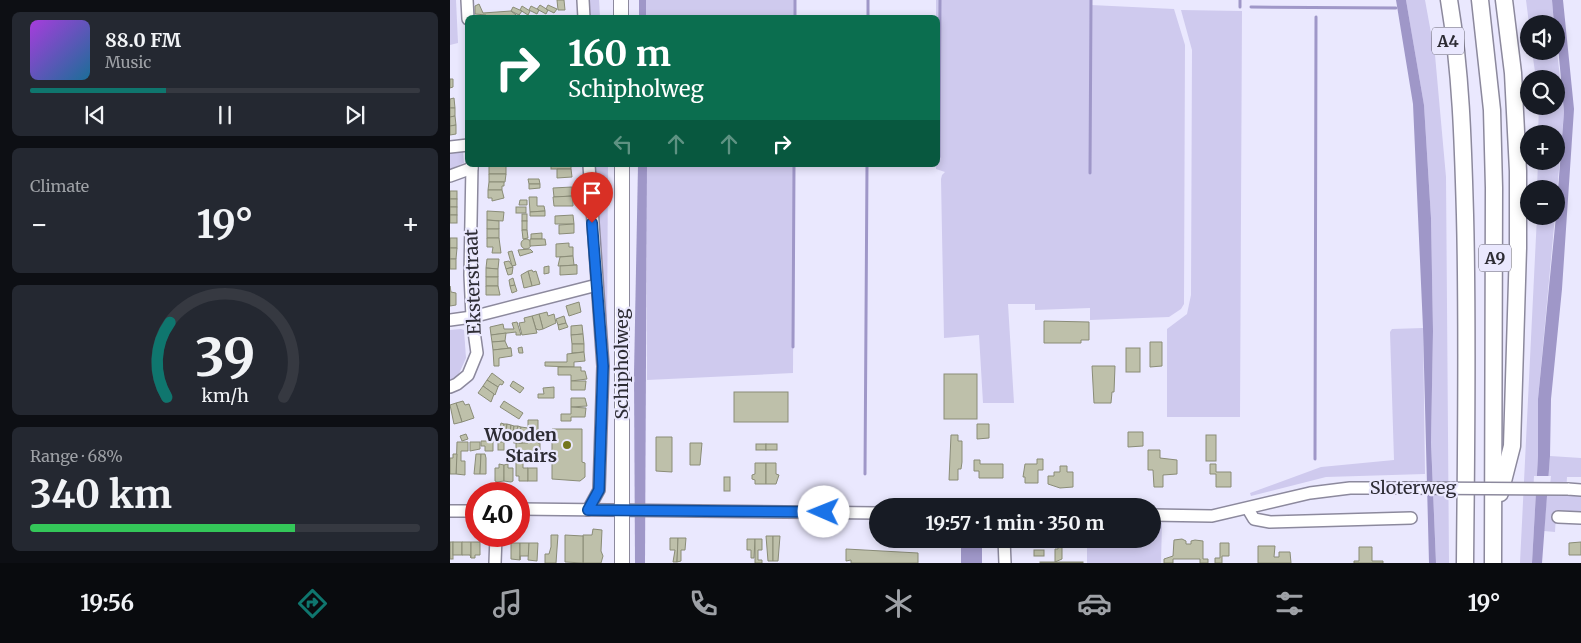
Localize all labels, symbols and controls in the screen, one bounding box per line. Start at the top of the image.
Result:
map controls [1520,15,1565,225]
button: sound [1520,15,1565,60]
road number: A4 [1432,27,1464,54]
text: 88.0 FM [105,28,181,52]
text: 160 m [568,32,671,76]
icon: right [485,35,550,100]
text: Music [105,52,151,72]
button: search [1520,70,1565,115]
text: Schipholweg [568,75,704,103]
icon: previous [81,101,109,129]
icon: pause [211,101,239,129]
icon: next [341,101,369,129]
button: + [1520,125,1565,170]
icon: left [609,130,637,158]
icon: ahead [662,130,690,158]
icon: ahead [715,130,743,158]
icon: right [768,130,796,158]
pin [571,172,613,223]
text: Climate [30,176,89,196]
icon: arrive [578,179,606,207]
button: − [1520,180,1565,225]
text: 19° [197,201,254,248]
text: − [30,206,49,242]
text: + [401,206,420,242]
street label: Eksterstraat [459,229,486,335]
road number: A9 [1479,244,1511,272]
street label: Schipholweg [610,308,633,420]
text: 39 [195,325,255,390]
text: km/h [201,384,249,407]
place label: Wooden Stairs [483,423,557,467]
marker: Wooden Stairs [561,439,573,451]
text: Range · 68% [30,446,123,466]
text: 340 km [30,471,172,518]
street label: Sloterweg [1370,476,1456,499]
speed limit sign: 40 [465,482,530,547]
position arrow [797,485,849,537]
text: 19:57 · 1 min · 350 m [926,511,1104,535]
icon: directions [295,586,330,621]
icon: music [490,586,525,621]
icon: phone [686,586,721,621]
icon: climate [881,586,916,621]
icon: car [1077,586,1112,621]
icon: filters [1272,586,1307,621]
text: 19:56 [80,589,134,617]
text: 19° [1468,589,1501,617]

